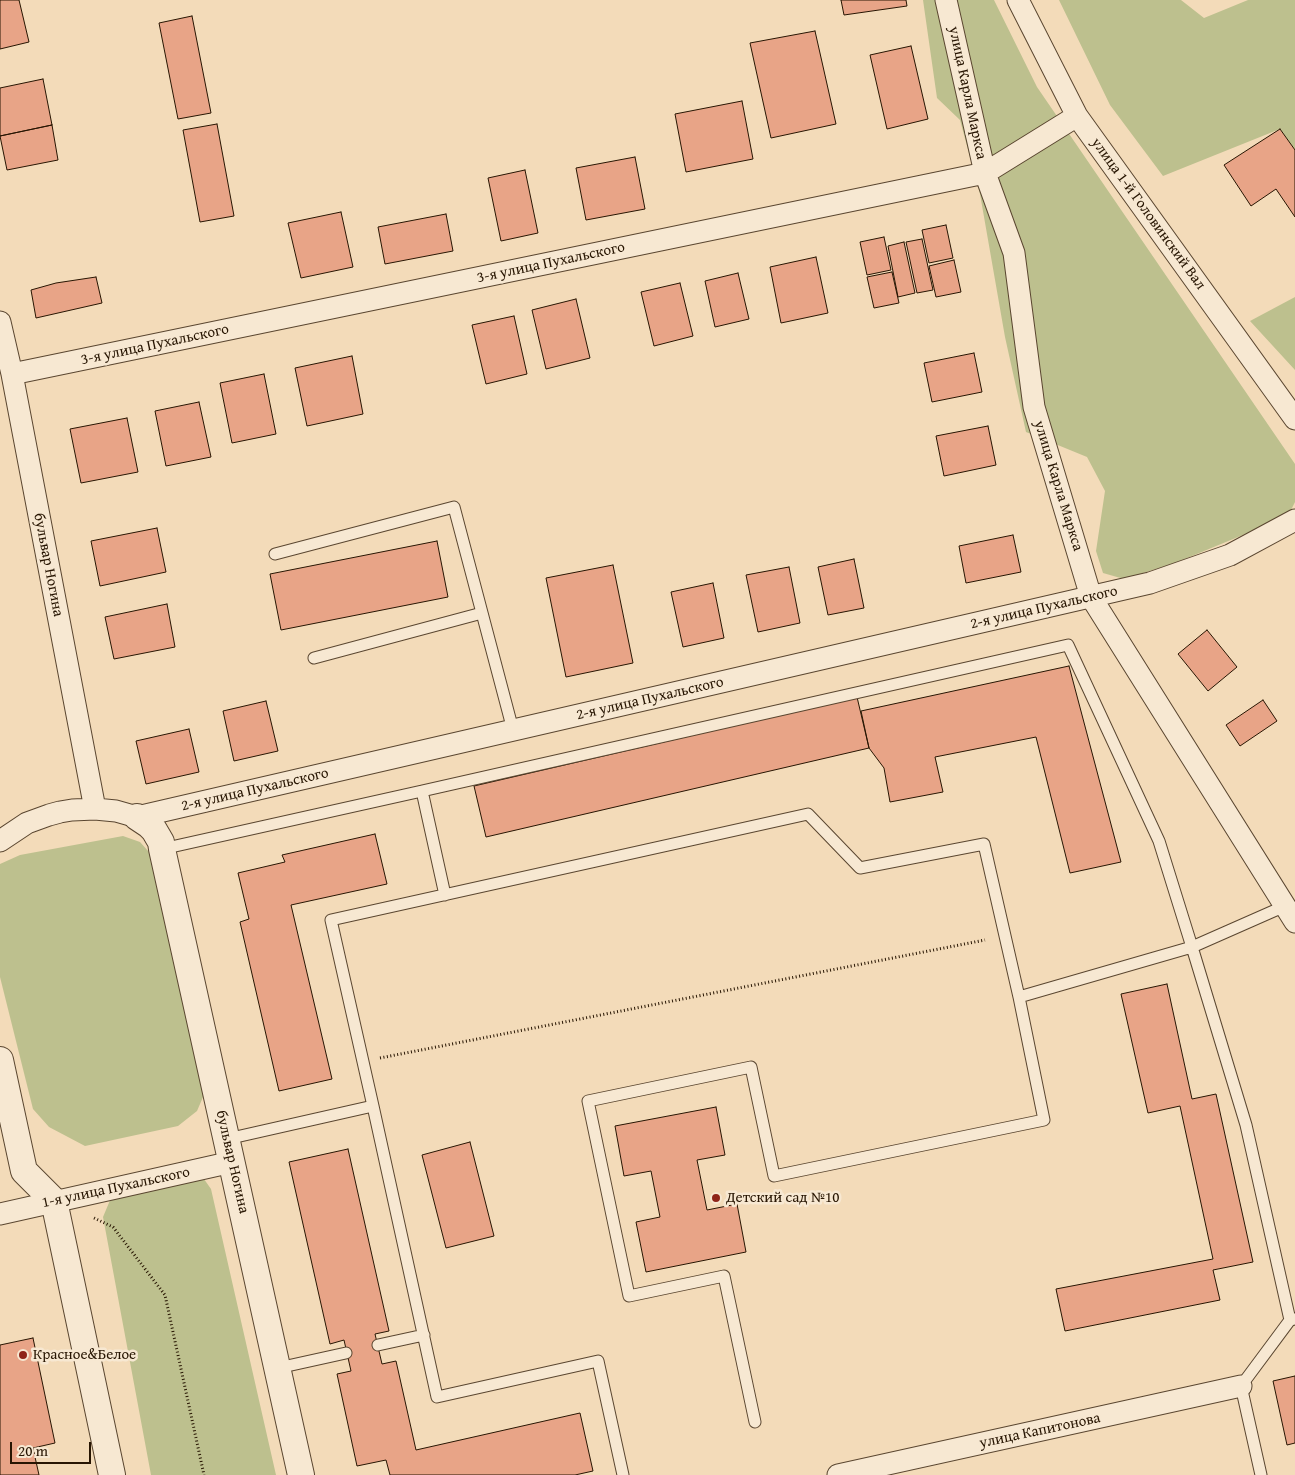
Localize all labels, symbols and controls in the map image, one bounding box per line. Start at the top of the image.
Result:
street label: улица Карла Маркса [944,25,990,161]
street label: улица 1-й Головинский Вал [1087,134,1209,294]
street label: 3-я улица Пухальского [475,239,627,287]
street label: 3-я улица Пухальского [79,321,231,369]
street label: улица Карла Маркса [1030,419,1086,553]
street label: бульвар Ногина [29,512,67,618]
street label: 2-я улица Пухальского [969,582,1119,634]
street label: 2-я улица Пухальского [575,673,725,725]
street label: 2-я улица Пухальского [180,764,330,816]
street label: бульвар Ногина [211,1109,253,1215]
street label: 1-я улица Пухальского [40,1164,192,1212]
place label: Детский сад №10 [726,1189,839,1207]
marker: Детский сад №10 [710,1192,722,1204]
place label: Красное&Белое [33,1346,136,1364]
marker: Красное&Белое [17,1349,29,1361]
street label: улица Капитонова [978,1409,1102,1453]
scale bar [12,1432,94,1464]
text: 20 m [18,1440,48,1461]

